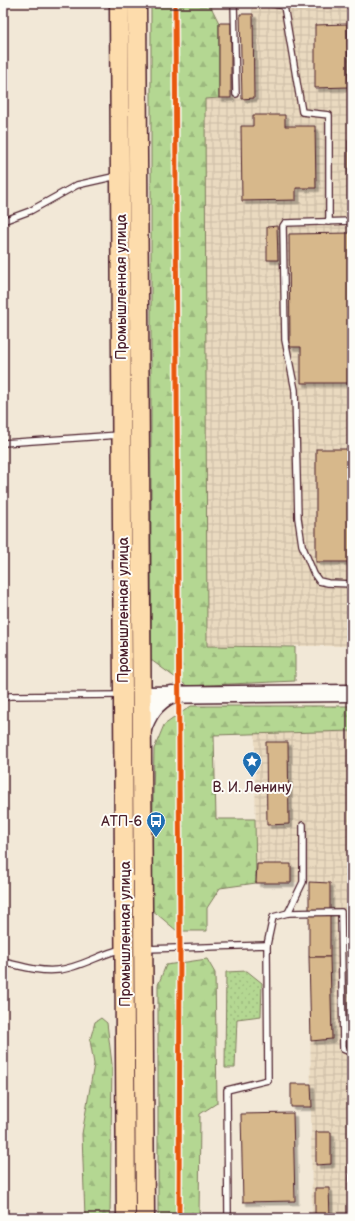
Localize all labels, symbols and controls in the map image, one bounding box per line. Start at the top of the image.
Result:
street label: Промышленная улица [113,213,130,360]
street label: Промышленная улица [115,536,132,683]
place icon: В. И. Ленину [241,750,263,778]
place label: В. И. Ленину [212,779,292,796]
bus stop icon: АТП-6 [145,810,167,838]
place label: АТП-6 [100,813,142,830]
street label: Промышленная улица [117,860,134,1007]

